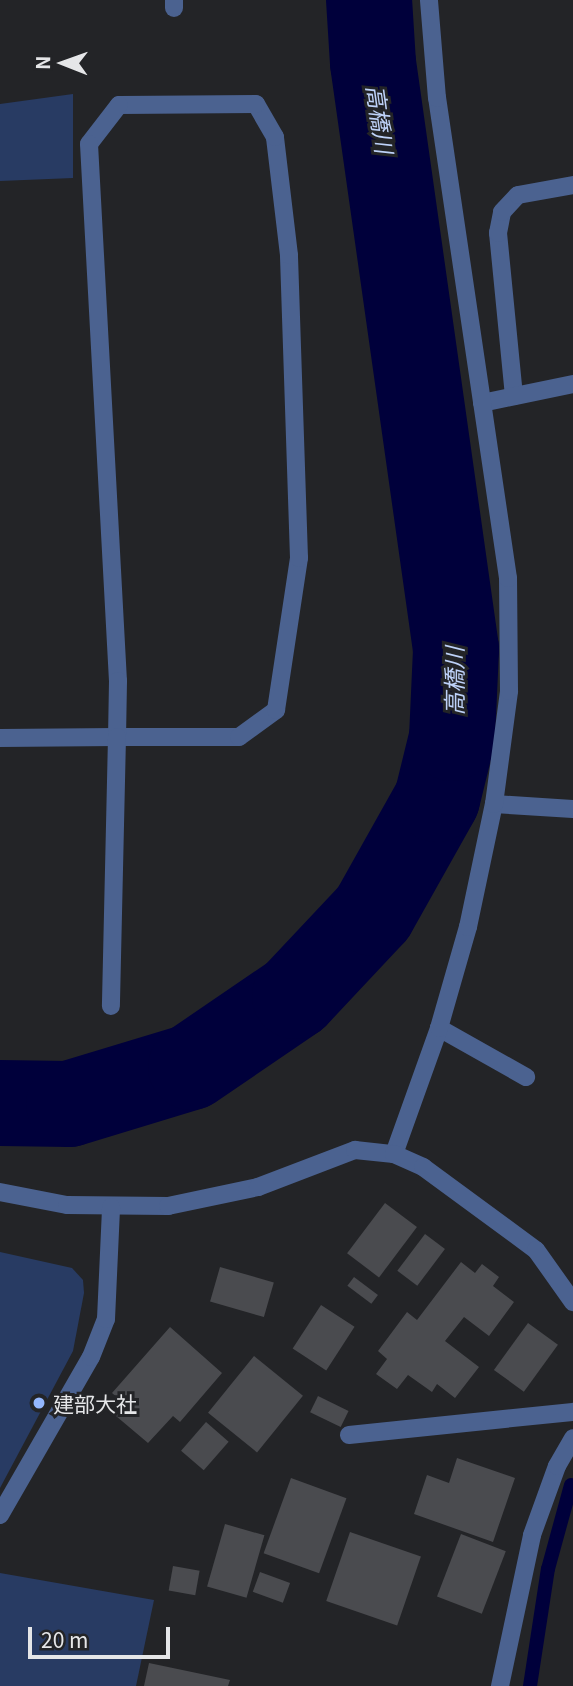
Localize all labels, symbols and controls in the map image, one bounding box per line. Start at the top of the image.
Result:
north arrow [28,28,98,98]
text: N [28,55,55,70]
water label: 高橋川 [363,83,399,155]
water label: 高橋川 [439,647,467,715]
place label: 建部大社 [53,1390,137,1416]
marker: 建部大社 [31,1395,47,1411]
scale bar [32,1612,173,1656]
text: 20 m [41,1624,88,1654]

